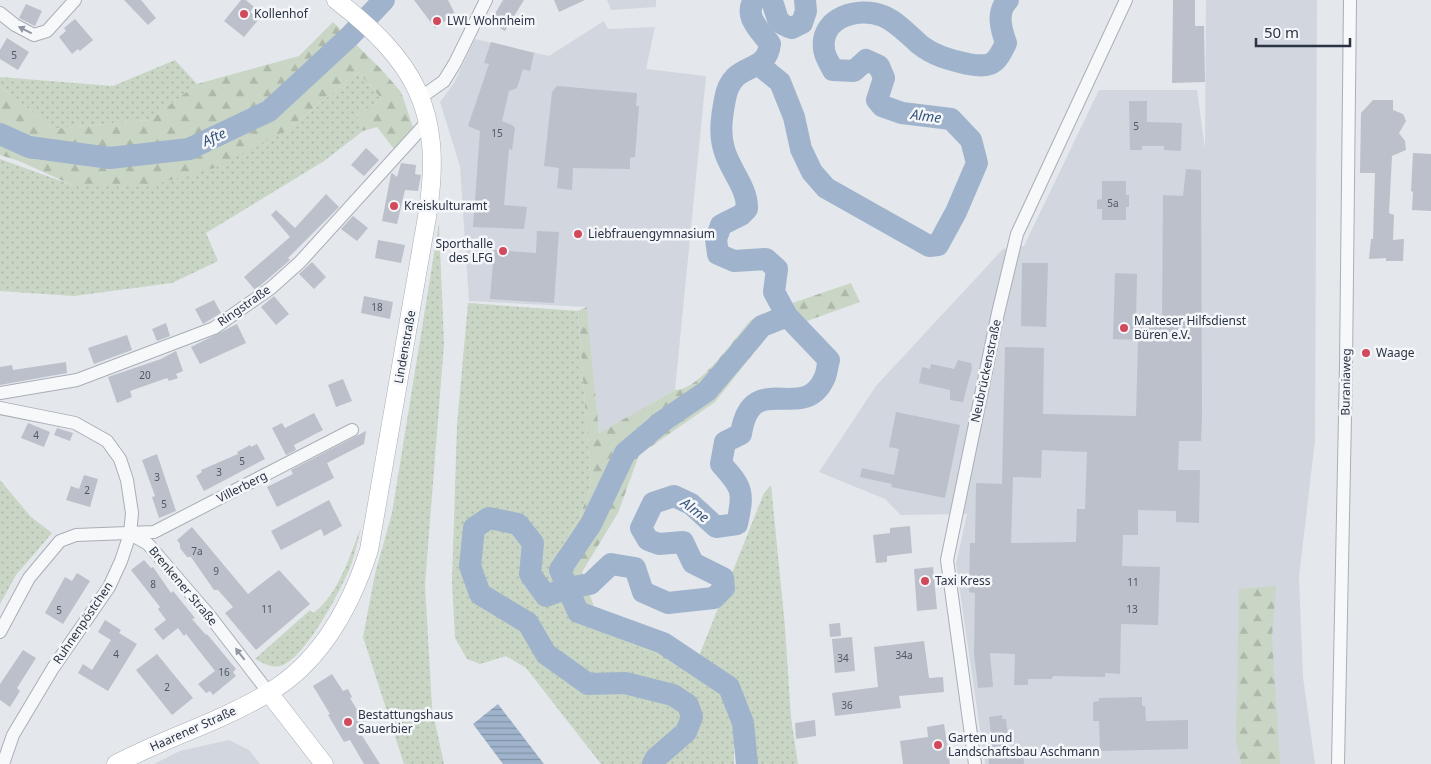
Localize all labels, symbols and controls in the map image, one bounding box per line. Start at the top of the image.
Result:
place label: Kollenhof [254,5,309,22]
marker: Kollenhof [238,8,250,20]
place label: LWL Wohnheim [447,12,535,29]
marker: LWL Wohnheim [431,15,443,27]
scale bar [1256,15,1350,47]
text: 50 m [1264,22,1299,42]
one-way arrow [18,26,32,34]
house number: 5 [11,48,17,62]
water label: Alme [909,104,942,127]
house number: 5 [1133,119,1139,133]
water label: Afte [198,123,229,151]
house number: 15 [491,126,503,140]
house number: 5a [1107,196,1119,210]
place label: Kreiskulturamt [404,197,488,214]
marker: Kreiskulturamt [388,200,400,212]
place label: Liebfrauengymnasium [588,225,715,242]
marker: Liebfrauengymnasium [572,228,584,240]
place label: Sporthalle des LFG [435,235,493,266]
marker: Sporthalle des LFG [497,245,509,257]
street label: Ringstraße [214,281,274,330]
house number: 18 [371,300,383,314]
street label: Lindenstraße [390,309,419,385]
place label: Malteser Hilfsdienst Büren e.V. [1134,312,1247,343]
street label: Neubrückenstraße [966,317,1005,424]
marker: Malteser Hilfsdienst Büren e.V. [1118,322,1130,334]
place label: Waage [1376,344,1415,361]
marker: Waage [1360,347,1372,359]
street label: Buraniaweg [1336,348,1355,416]
house number: 20 [139,368,151,382]
house number: 4 [33,428,39,442]
house number: 5 [239,454,245,468]
house number: 3 [216,465,222,479]
street label: Villerberg [214,467,270,507]
house number: 3 [154,470,160,484]
house number: 2 [84,483,90,497]
water label: Alme [677,492,713,526]
house number: 5 [161,497,167,511]
street label: Brenkener Straße [145,542,222,629]
house number: 7a [191,544,203,558]
house number: 9 [213,564,219,578]
place label: Taxi Kress [935,572,991,589]
marker: Taxi Kress [919,575,931,587]
house number: 11 [1127,575,1139,589]
house number: 8 [150,577,156,591]
street label: Ruhnenpöstchen [49,578,116,667]
house number: 11 [261,602,273,616]
house number: 13 [1126,602,1138,616]
house number: 5 [56,603,62,617]
house number: 4 [113,647,119,661]
one-way arrow [234,648,245,661]
house number: 34a [895,648,913,662]
house number: 34 [837,651,849,665]
house number: 16 [218,665,230,679]
house number: 2 [164,680,170,694]
house number: 36 [841,698,853,712]
street label: Haarener Straße [147,702,239,755]
place label: Bestattungshaus Sauerbier [358,706,454,737]
marker: Bestattungshaus Sauerbier [342,716,354,728]
place label: Garten und Landschaftsbau Aschmann [948,729,1100,760]
marker: Garten und Landschaftsbau Aschmann [932,739,944,751]

